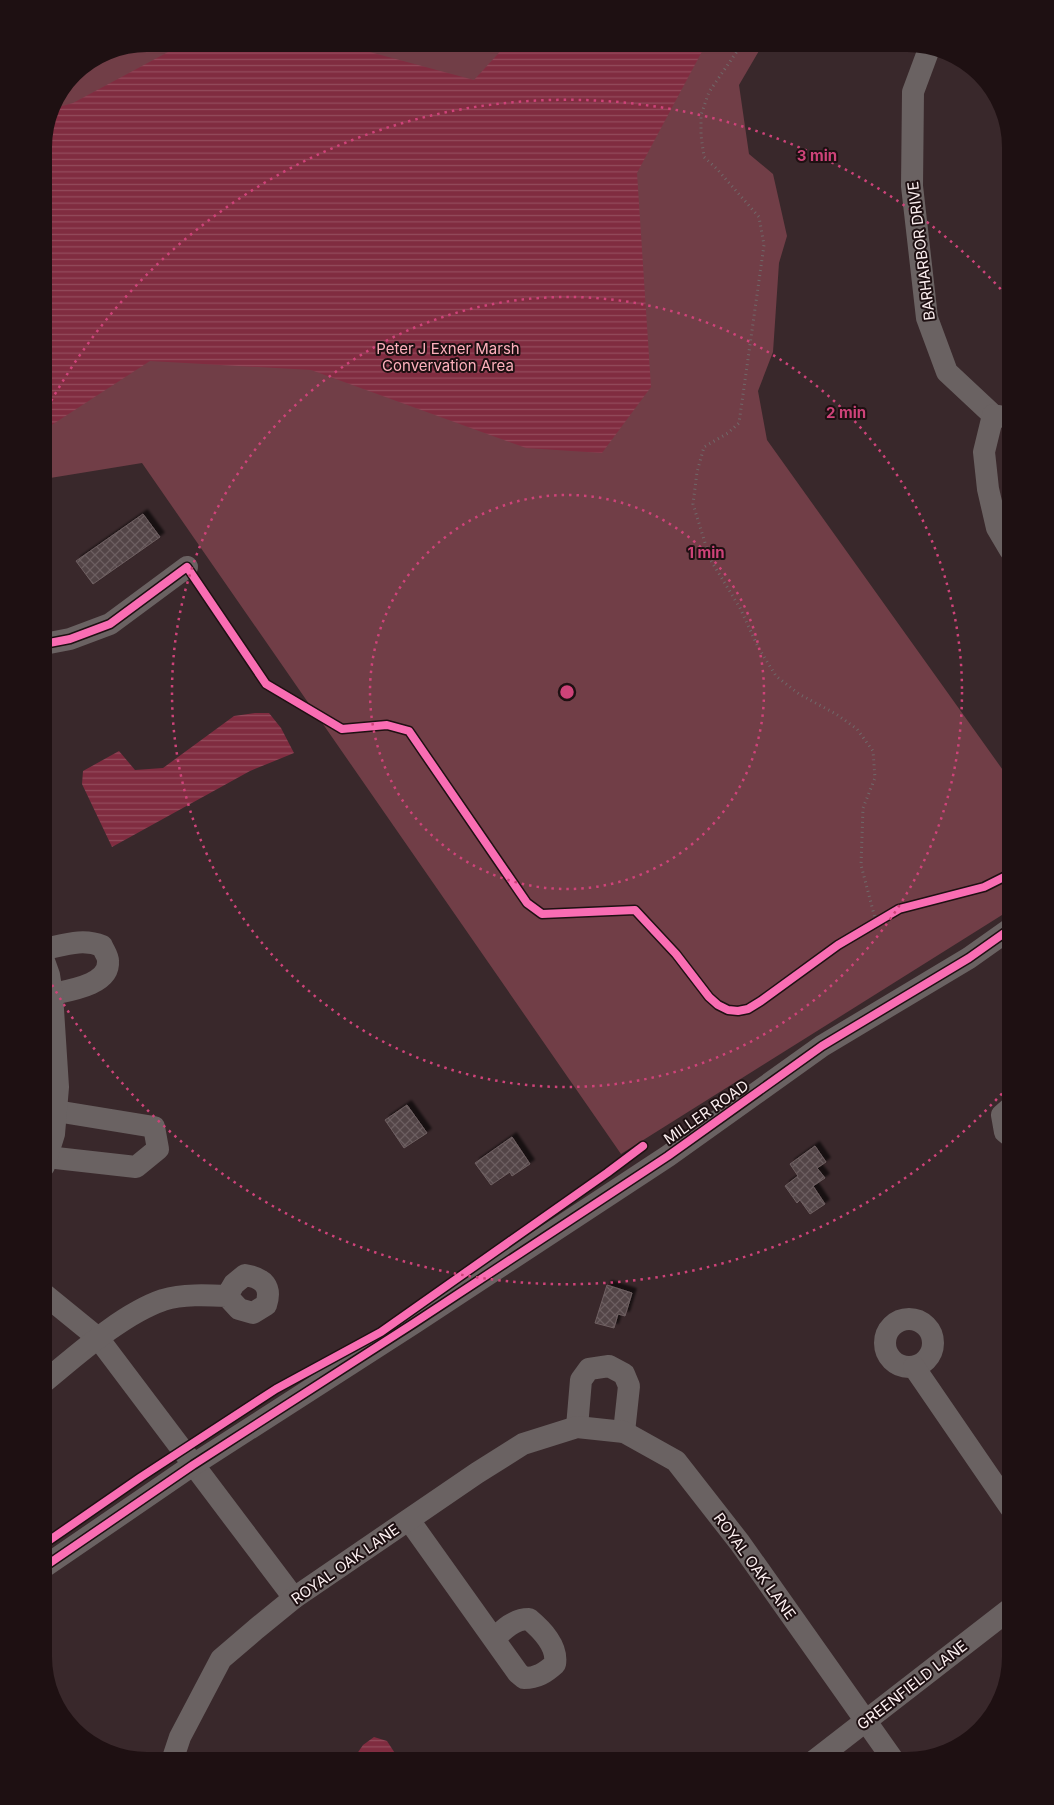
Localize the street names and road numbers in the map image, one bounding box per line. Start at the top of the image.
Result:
street label: BARHARBOR DRIVE [903,180,939,322]
street label: MILLER ROAD [660,1076,752,1148]
street label: ROYAL OAK LANE [710,1509,800,1623]
street label: ROYAL OAK LANE [287,1520,403,1608]
street label: GREENFIELD LANE [853,1636,971,1734]

